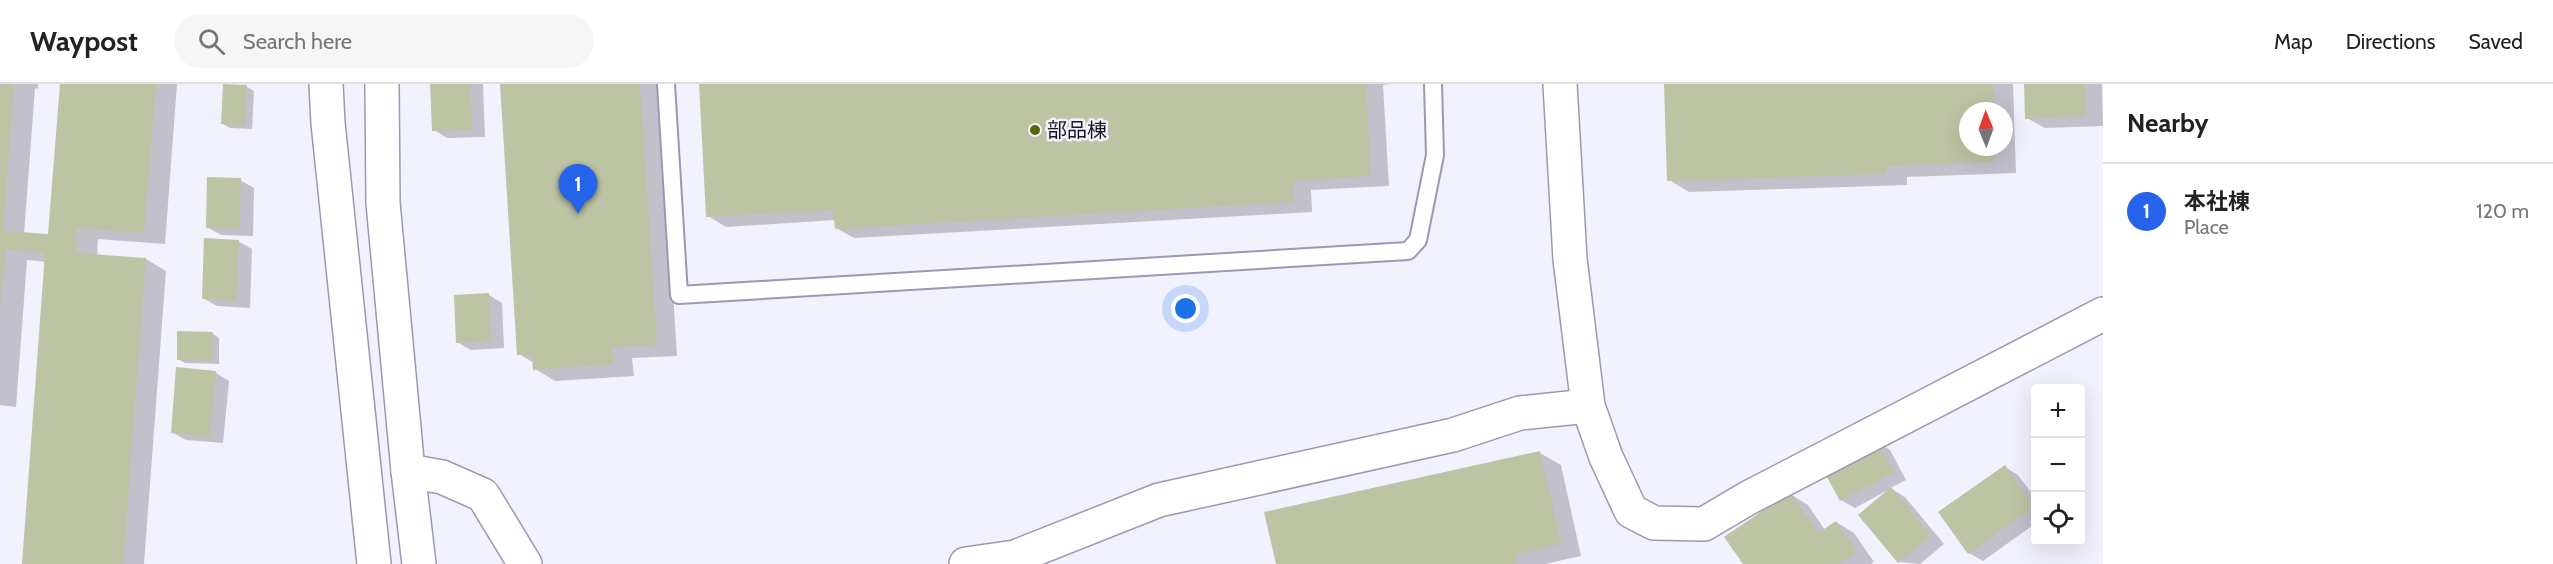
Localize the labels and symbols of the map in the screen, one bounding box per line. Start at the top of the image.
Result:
north arrow [1959,102,2013,156]
place label: 部品棟 [1047,118,1107,142]
marker: 部品棟 [1028,123,1042,137]
pin: 1 [558,164,598,214]
your location [1171,294,1200,323]

